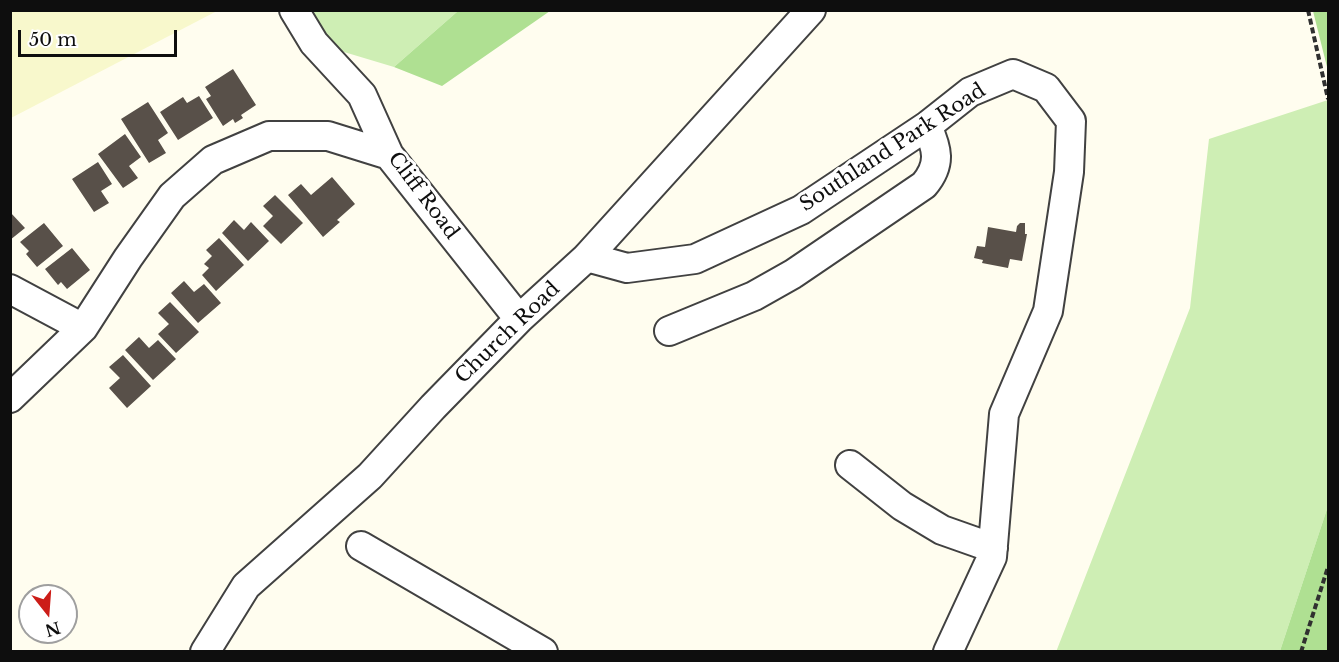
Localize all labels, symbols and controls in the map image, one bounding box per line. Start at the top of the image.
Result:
scale bar [21,18,180,56]
text: 50 m [29,29,77,51]
street label: Southland Park Road [796,79,990,217]
street label: Cliff Road [382,148,464,244]
street label: Church Road [451,277,565,389]
north arrow [18,584,78,644]
text: N [43,618,63,641]

